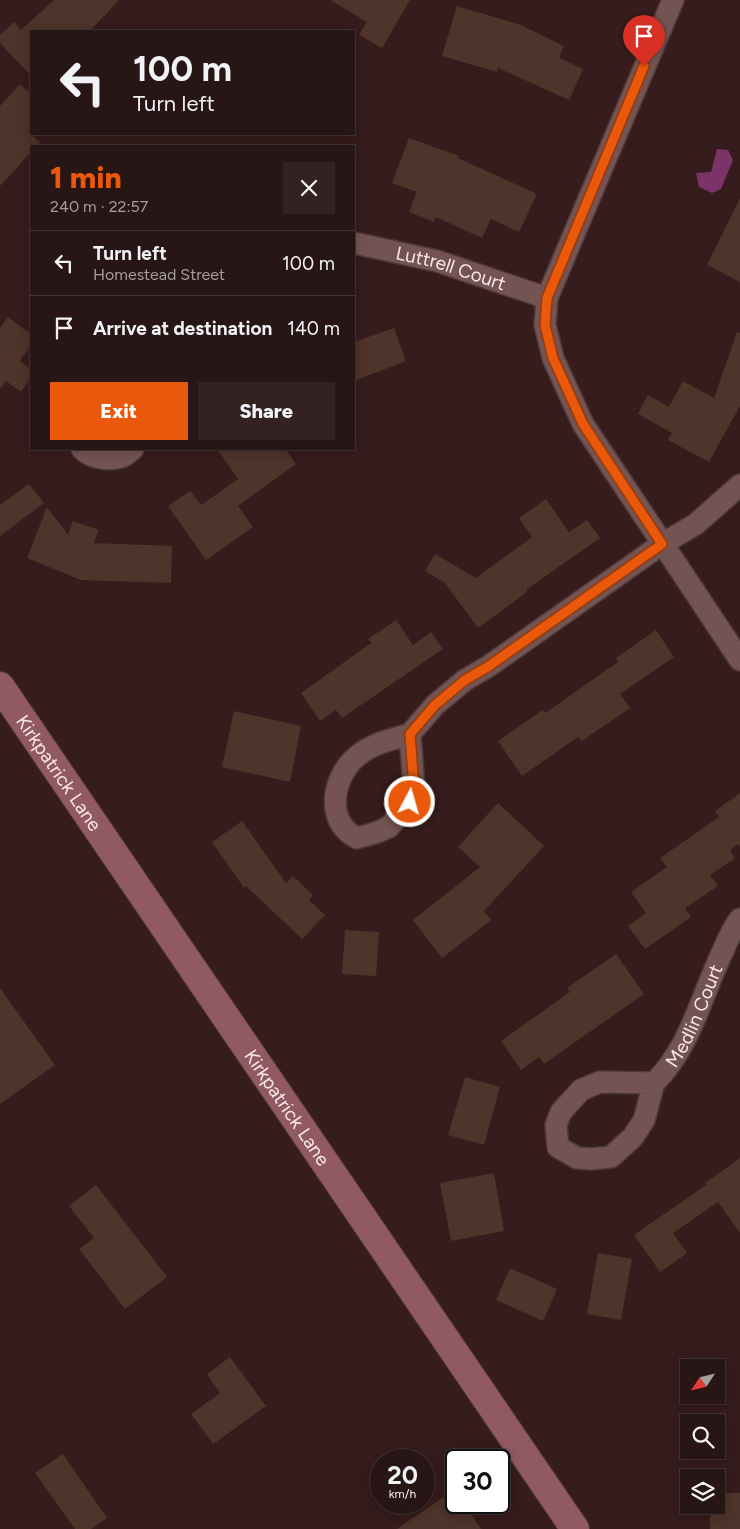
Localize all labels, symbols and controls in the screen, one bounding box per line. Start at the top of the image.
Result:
pin [623,15,665,66]
icon: arrive [630,22,658,50]
text: 100 m [133,48,232,90]
icon: left [50,50,115,115]
text: Turn left [133,90,215,117]
text: 1 min [50,159,122,196]
button: close [283,162,335,214]
text: 240 m · 22:57 [50,197,148,216]
street label: Luttrell Court [394,241,509,295]
text: Turn left [93,242,167,265]
icon: left [50,249,78,277]
text: 100 m [282,252,335,275]
text: Homestead Street [93,265,225,284]
icon: arrive [50,314,78,342]
text: Arrive at destination [93,317,272,340]
text: 140 m [287,317,340,340]
button: Exit [50,382,188,440]
button: Share [198,382,335,440]
street label: Kirkpatrick Lane [11,711,106,835]
position arrow [383,775,435,827]
street label: Medlin Court [661,961,728,1072]
street label: Kirkpatrick Lane [239,1045,335,1170]
north arrow [680,1359,725,1404]
map controls [680,1359,725,1514]
button: search [680,1414,725,1459]
speed limit sign: 30 [445,1449,510,1514]
text: 20 [387,1460,418,1490]
button: layers [680,1469,725,1514]
text: km/h [389,1487,416,1501]

